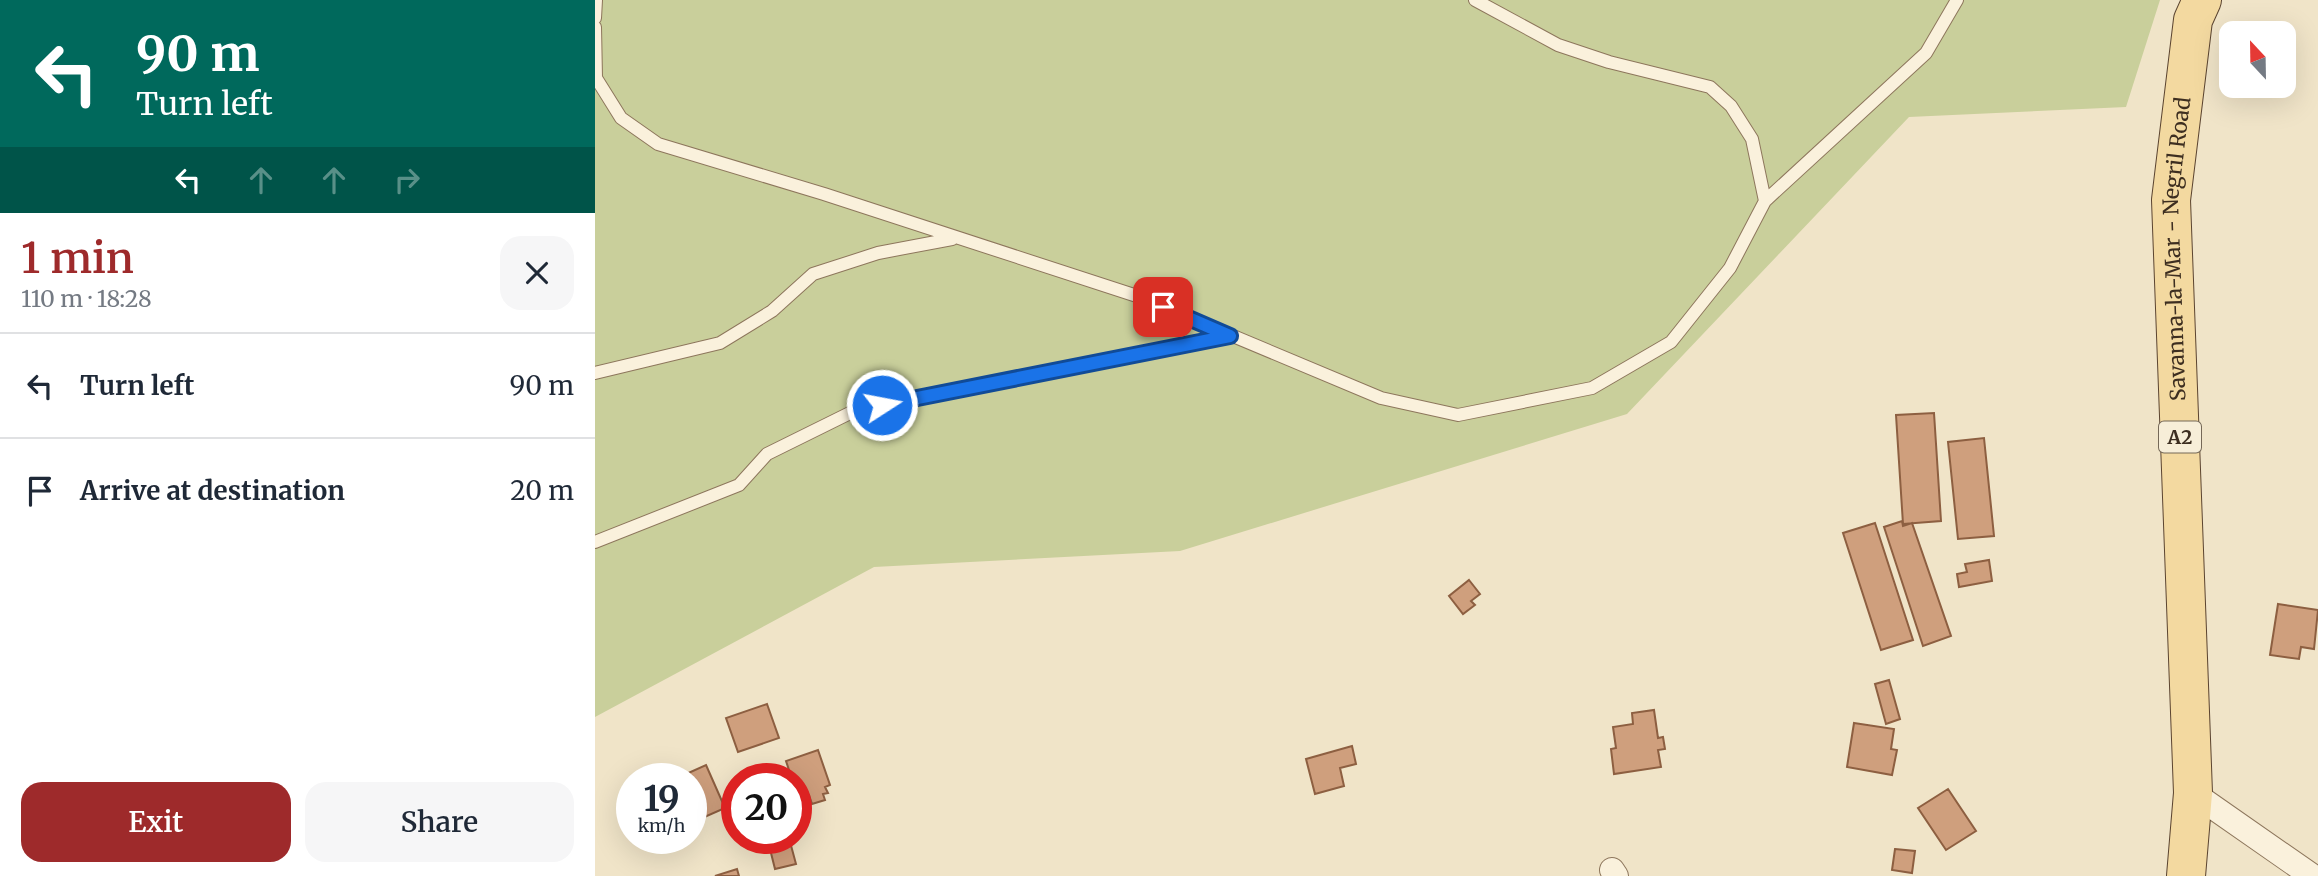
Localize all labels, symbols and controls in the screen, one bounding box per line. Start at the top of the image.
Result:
north arrow [2219,21,2296,98]
map controls [2219,21,2296,98]
text: 90 m [136,23,260,84]
icon: left [21,28,112,119]
text: Turn left [136,84,273,124]
street label: Savanna-la-Mar - Negril Road [2157,95,2197,402]
icon: left [169,161,207,199]
icon: ahead [242,161,280,199]
icon: ahead [315,161,353,199]
icon: right [388,161,426,199]
text: 1 min [21,232,134,284]
button: close [500,236,574,310]
pin [1133,277,1193,337]
text: 110 m · 18:28 [21,284,152,313]
icon: arrive [1144,288,1182,326]
icon: left [21,367,59,405]
position arrow [845,368,919,442]
text: Turn left [80,369,194,402]
text: 90 m [510,369,574,402]
road number: A2 [2159,422,2201,452]
icon: arrive [21,472,59,510]
text: Arrive at destination [80,474,345,507]
text: 20 m [510,474,574,507]
speed limit sign: 20 [721,763,812,854]
text: 19 [643,777,680,821]
button: Exit [21,782,291,862]
button: Share [305,782,574,862]
text: km/h [638,814,685,837]

